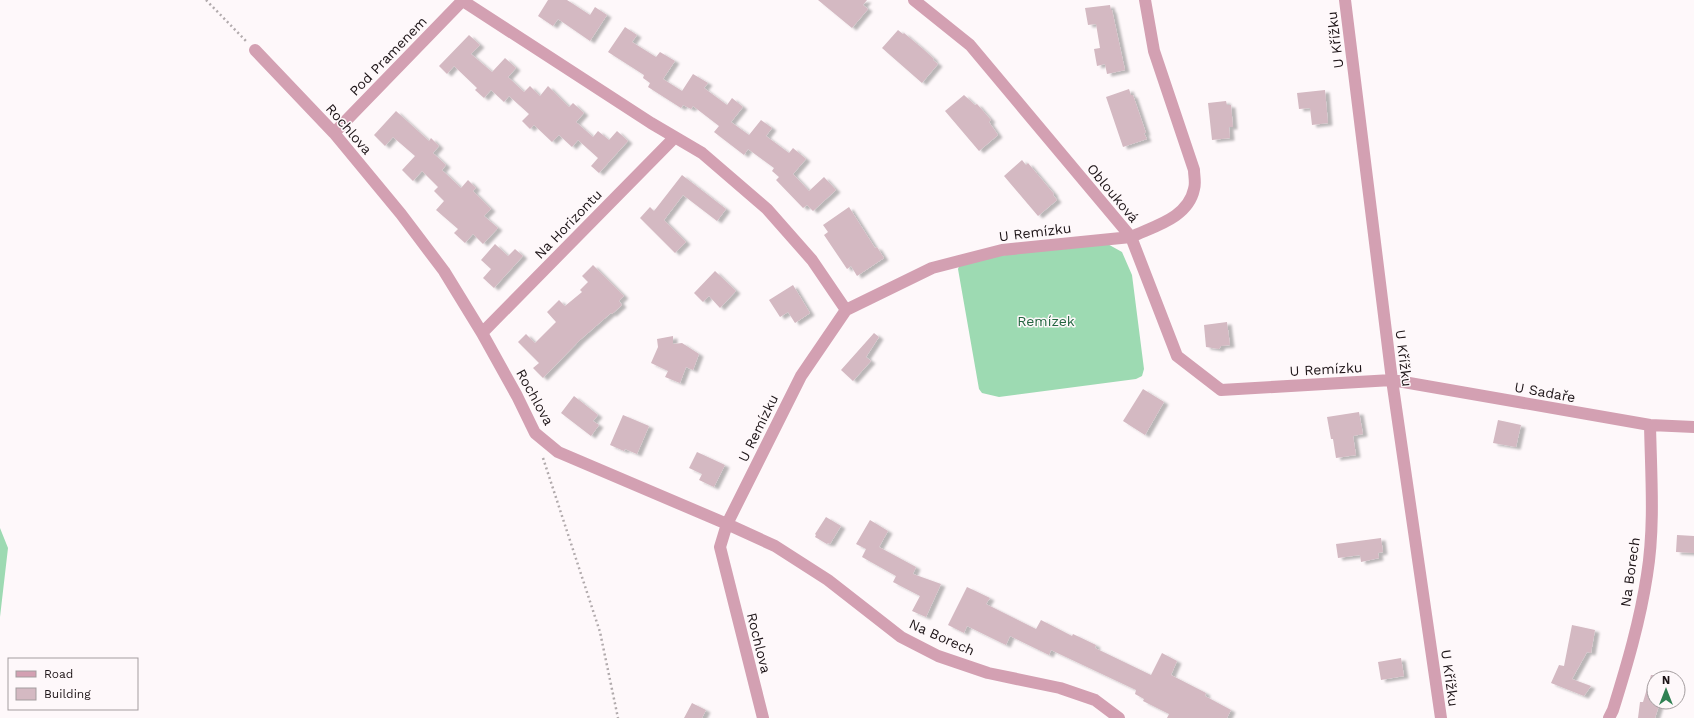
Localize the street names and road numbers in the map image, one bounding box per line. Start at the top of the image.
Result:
street label: U Křížku [1324,11,1346,69]
street label: Pod Pramenem [346,13,430,99]
street label: Rochlova [323,100,375,158]
street label: Oblouková [1084,160,1142,226]
street label: Na Horizontu [531,186,605,262]
street label: U Remízku [998,220,1072,244]
street label: U Křížku [1393,329,1415,387]
street label: U Remízku [1289,359,1363,379]
street label: Rochlova [513,366,557,428]
street label: U Sadaře [1513,379,1577,405]
street label: U Remízku [735,392,781,464]
street label: Na Borech [1617,536,1643,608]
street label: Rochlova [744,611,774,675]
street label: Na Borech [907,615,977,659]
street label: U Křížku [1438,648,1462,708]

